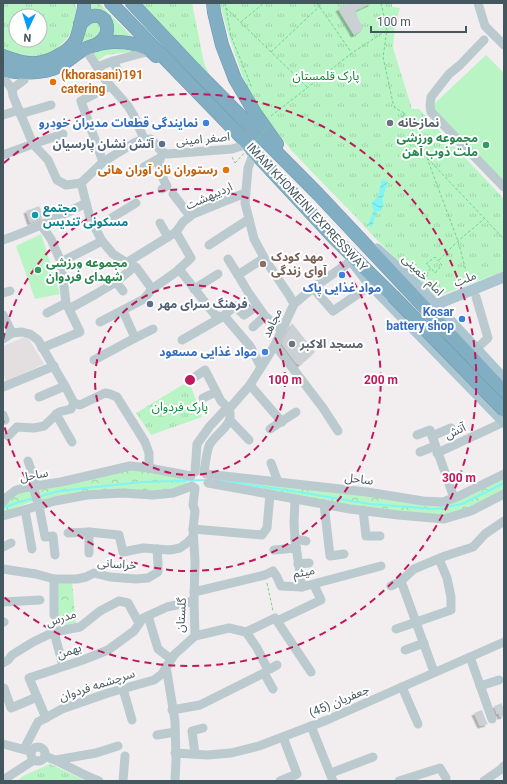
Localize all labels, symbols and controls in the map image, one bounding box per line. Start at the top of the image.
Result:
north arrow [8,8,48,48]
scale bar [371,8,466,34]
text: 100 m [377,15,411,29]
text: N [23,31,32,44]
place label: (khorasani)191 catering [61,68,143,96]
park label: پارک قلمستان [293,69,359,84]
marker: (khorasani)191 catering [48,77,58,87]
place label: نمایندگی قطعات مدیران خودرو [39,116,198,130]
place label: نمازخانه [398,116,440,130]
marker: نمایندگی قطعات مدیران خودرو [201,118,211,128]
marker: نمازخانه [385,118,395,128]
street label: اصغر امینی [175,130,231,148]
place label: مجموعه ورزشی ملت ذوب آهن [397,131,478,159]
place label: آتش نشان پارسیان [53,137,155,153]
marker: آتش نشان پارسیان [157,139,167,149]
street label: IMAM KHOMEINI EXPRESSWAY [244,140,371,275]
marker: مجموعه ورزشی ملت ذوب آهن [481,140,491,150]
place label: رستوران نان آوران هانی [98,163,218,177]
marker: رستوران نان آوران هانی [221,165,231,175]
street label: اردیبهشت [183,179,235,213]
place label: مجتمع مسکونی تندیس [43,201,128,229]
marker: مجتمع مسکونی تندیس [30,210,40,220]
place label: مهد کودک آوای زندگی [271,250,328,278]
street label: امام خمینی [398,251,447,300]
place label: مجموعه ورزشی شهدای فردوان [46,256,127,284]
marker: مهد کودک آوای زندگی [258,259,268,269]
marker: مجموعه ورزشی شهدای فردوان [33,265,43,275]
street label: ملت [452,268,478,290]
marker: مواد غذایی پاک [337,270,347,280]
place label: مواد غذایی پاک [303,281,381,297]
place label: فرهنگ سرای مهر [157,297,248,311]
marker: فرهنگ سرای مهر [145,299,155,309]
place label: Kosar battery shop [386,305,455,333]
street label: مجاهد [259,306,285,340]
marker: Kosar battery shop [457,314,467,324]
place label: مسجد الاکبر [299,337,363,351]
marker: مسجد الاکبر [287,339,297,349]
place label: مواد غذایی مسعود [159,345,257,359]
marker: مواد غذایی مسعود [260,347,270,357]
centre of rings [183,373,197,387]
text: 100 m [268,373,302,387]
text: 200 m [364,373,398,387]
park label: پارک فردوان [152,400,208,415]
street label: آتش [442,420,468,442]
street label: ساحل [19,466,49,484]
street label: ساحل [344,470,374,488]
text: 300 m [442,471,476,485]
street label: خراسانی [97,556,137,572]
street label: میثم [292,563,316,583]
street label: گلستان [173,596,189,633]
street label: مدرس [44,607,78,629]
street label: بهمن [55,640,83,662]
street label: سرچشمه فردوان [57,666,137,705]
street label: جعفریان (45) [307,682,371,720]

